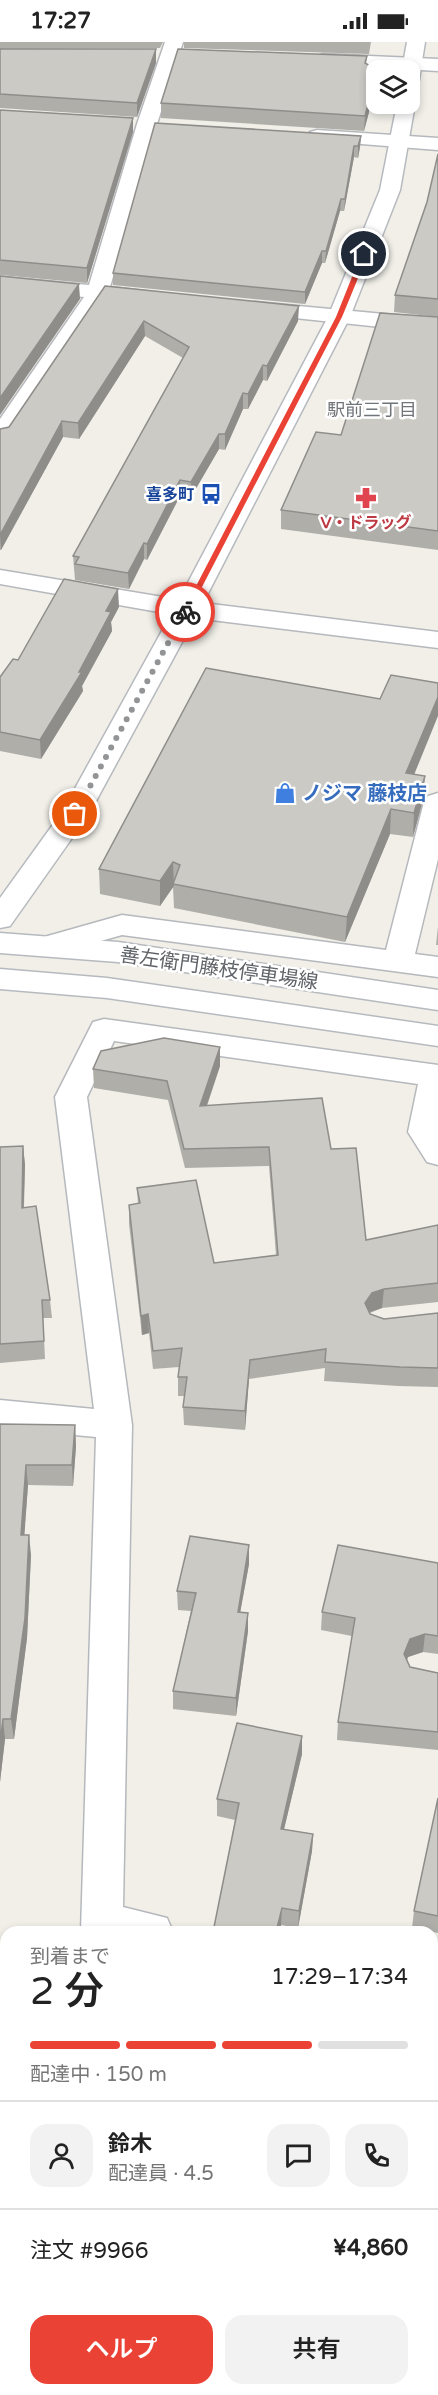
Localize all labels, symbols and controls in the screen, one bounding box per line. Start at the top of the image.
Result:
text: 17:27 [30,8,91,34]
map controls [366,60,420,114]
button: layers [366,60,420,114]
pin [338,228,389,279]
icon: home [347,237,380,270]
district label: 駅前三丁目 [327,399,417,421]
bus stop icon: 喜多町 [199,482,223,506]
place label: 喜多町 [146,485,194,505]
pharmacy icon: V・ドラッグ [354,486,378,510]
place label: V・ドラッグ [320,513,412,533]
courier [155,582,215,642]
icon: bike [169,596,202,629]
shop icon: ノジマ 藤枝店 [273,781,297,805]
place label: ノジマ 藤枝店 [302,782,427,806]
pin [49,788,100,839]
icon: bag [58,797,91,830]
street label: 善左衛門藤枝停車場線 [118,943,320,995]
text: 到着まで [30,1945,110,1969]
text: 17:29–17:34 [271,1964,408,1990]
text: 2 分 [30,1968,104,2015]
text: 配達中 · 150 m [30,2063,167,2087]
button: person [30,2124,93,2187]
button: chat [267,2124,330,2187]
button: phone [345,2124,408,2187]
text: 鈴木 [108,2131,152,2157]
text: 配達員 · 4.5 [108,2162,214,2186]
text: ¥4,860 [333,2235,408,2261]
text: 注文 #9966 [30,2238,148,2264]
button: ヘルプ [30,2315,213,2384]
button: 共有 [225,2315,408,2384]

